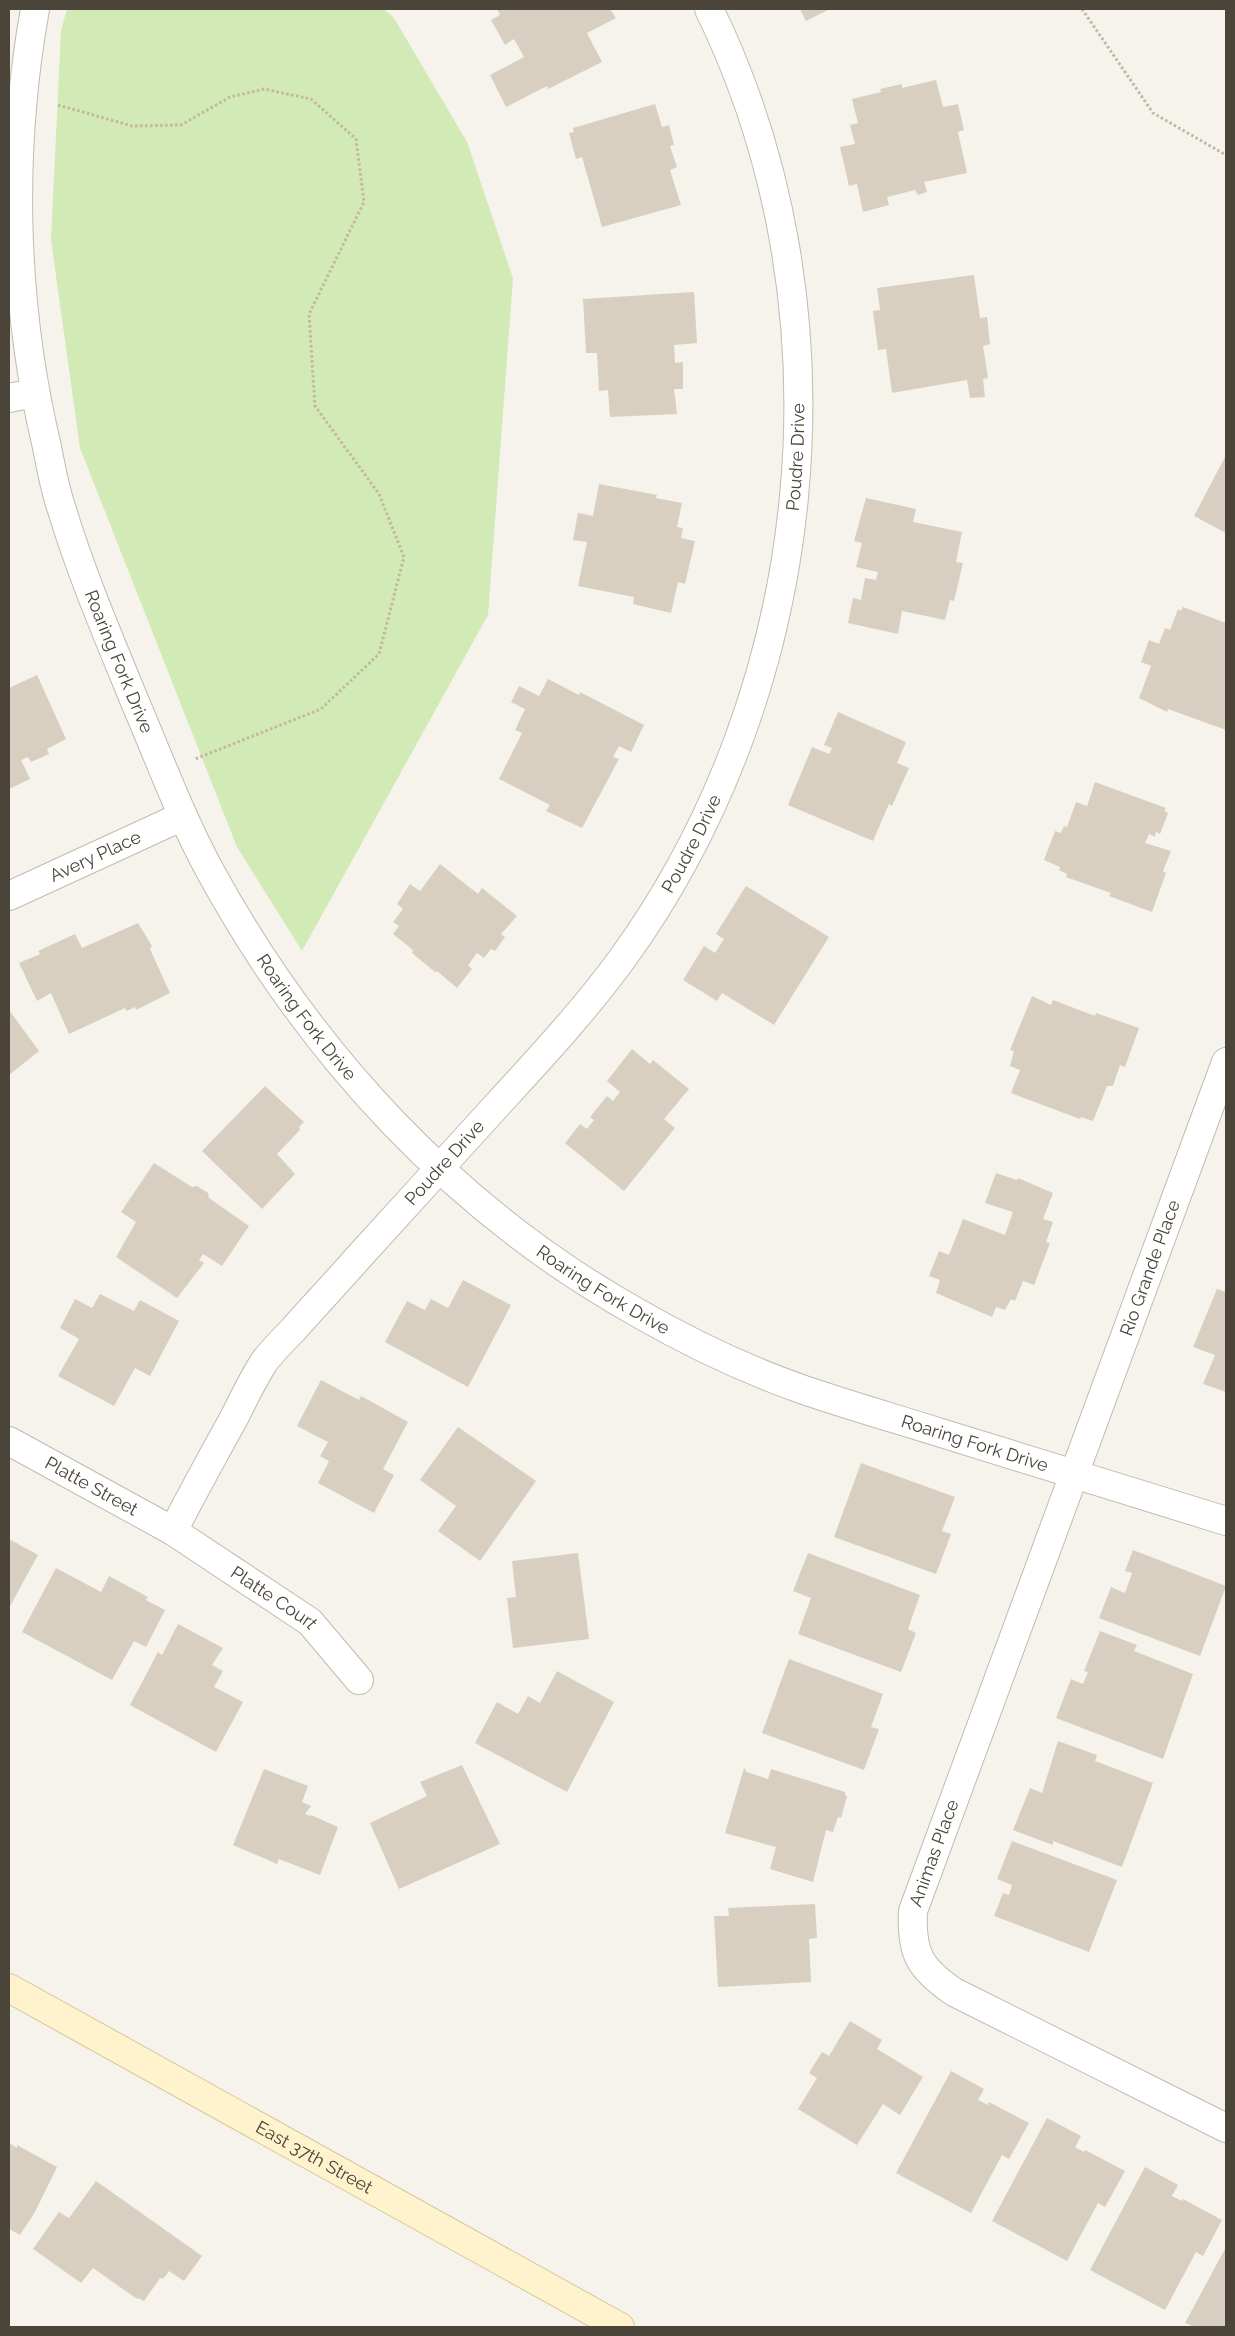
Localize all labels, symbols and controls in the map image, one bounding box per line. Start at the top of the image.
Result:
street label: Poudre Drive [782,403,808,512]
street label: Roaring Fork Drive [81,587,158,737]
street label: Poudre Drive [657,791,725,897]
street label: Avery Place [46,826,144,886]
street label: Roaring Fork Drive [253,950,361,1085]
street label: Poudre Drive [400,1115,489,1209]
street label: Rio Grande Place [1115,1197,1184,1339]
street label: Roaring Fork Drive [533,1240,674,1339]
street label: Roaring Fork Drive [899,1410,1051,1476]
street label: Platte Street [42,1452,142,1520]
street label: Platte Court [227,1561,322,1633]
street label: Animas Place [904,1796,963,1909]
street label: East 37th Street [252,2116,376,2198]

